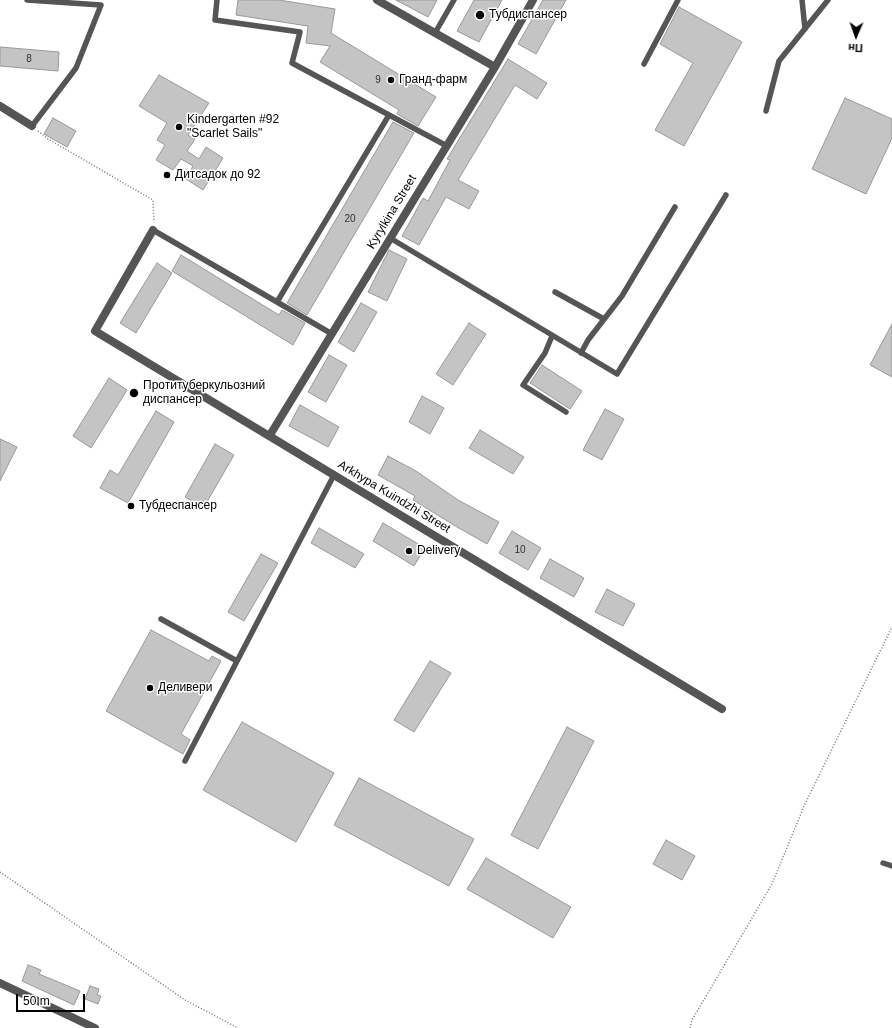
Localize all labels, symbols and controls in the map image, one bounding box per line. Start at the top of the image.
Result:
place label: Тубдиспансер [489,8,567,22]
marker: Тубдиспансер [474,9,486,21]
north arrow [836,16,876,56]
text: Пн [848,42,863,54]
house number: 8 [26,53,32,65]
place label: Гранд-фарм [399,73,467,87]
house number: 9 [375,74,381,86]
marker: Гранд-фарм [386,75,396,85]
place label: Kindergarten #92 "Scarlet Sails" [187,113,279,141]
marker: Kindergarten #92 "Scarlet Sails" [174,122,184,132]
place label: Дитсадок до 92 [175,168,260,182]
marker: Дитсадок до 92 [162,170,172,180]
street label: Kyrylkina Street [364,172,420,252]
house number: 20 [344,213,356,225]
place label: Протитуберкульозний диспансер [143,379,265,407]
marker: Протитуберкульозний диспансер [128,387,140,399]
street label: Arkhypa Kuindzhi Street [335,458,453,536]
place label: Тубдеспансер [139,499,217,513]
marker: Тубдеспансер [126,501,136,511]
place label: Delivery [417,544,460,558]
house number: 10 [514,544,526,556]
marker: Delivery [404,546,414,556]
place label: Деливери [158,681,212,695]
marker: Деливери [145,683,155,693]
scale bar [18,986,87,1012]
text: 50 m [23,994,50,1008]

